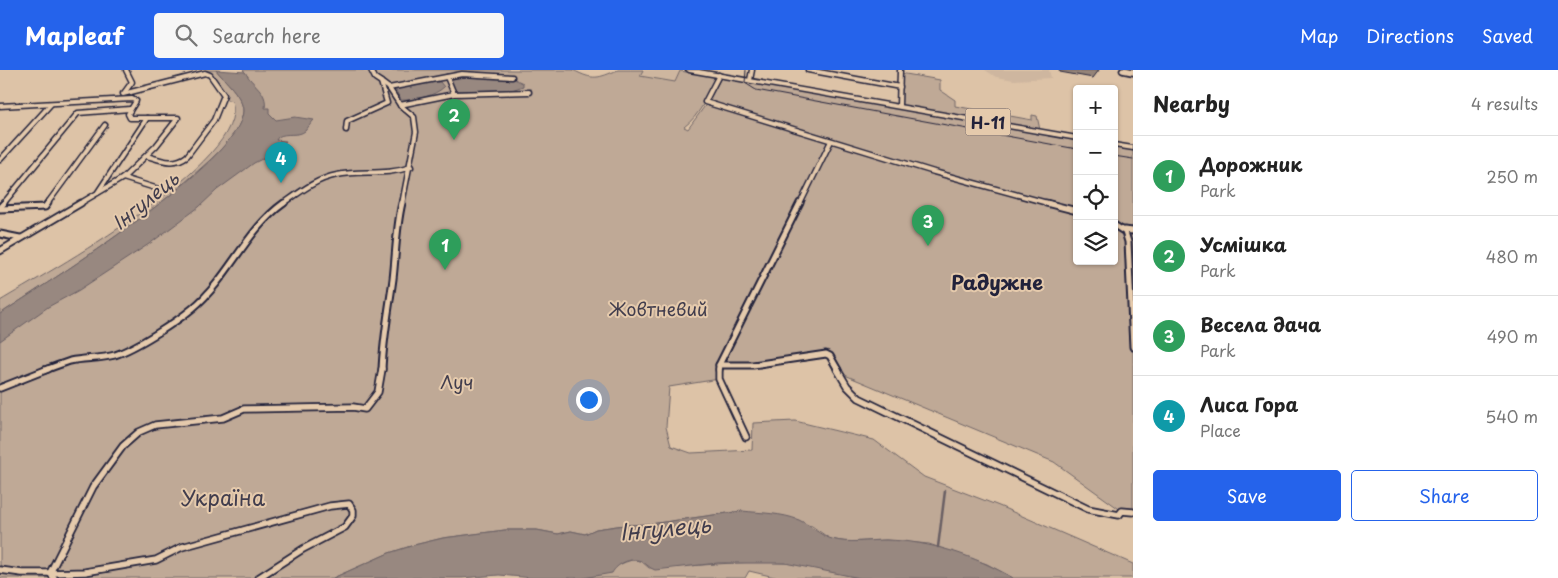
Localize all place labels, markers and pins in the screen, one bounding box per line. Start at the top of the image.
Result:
pin: 2 [438,99,470,140]
pin: 4 [265,142,297,183]
pin: 3 [912,205,944,246]
pin: 1 [429,229,461,270]

